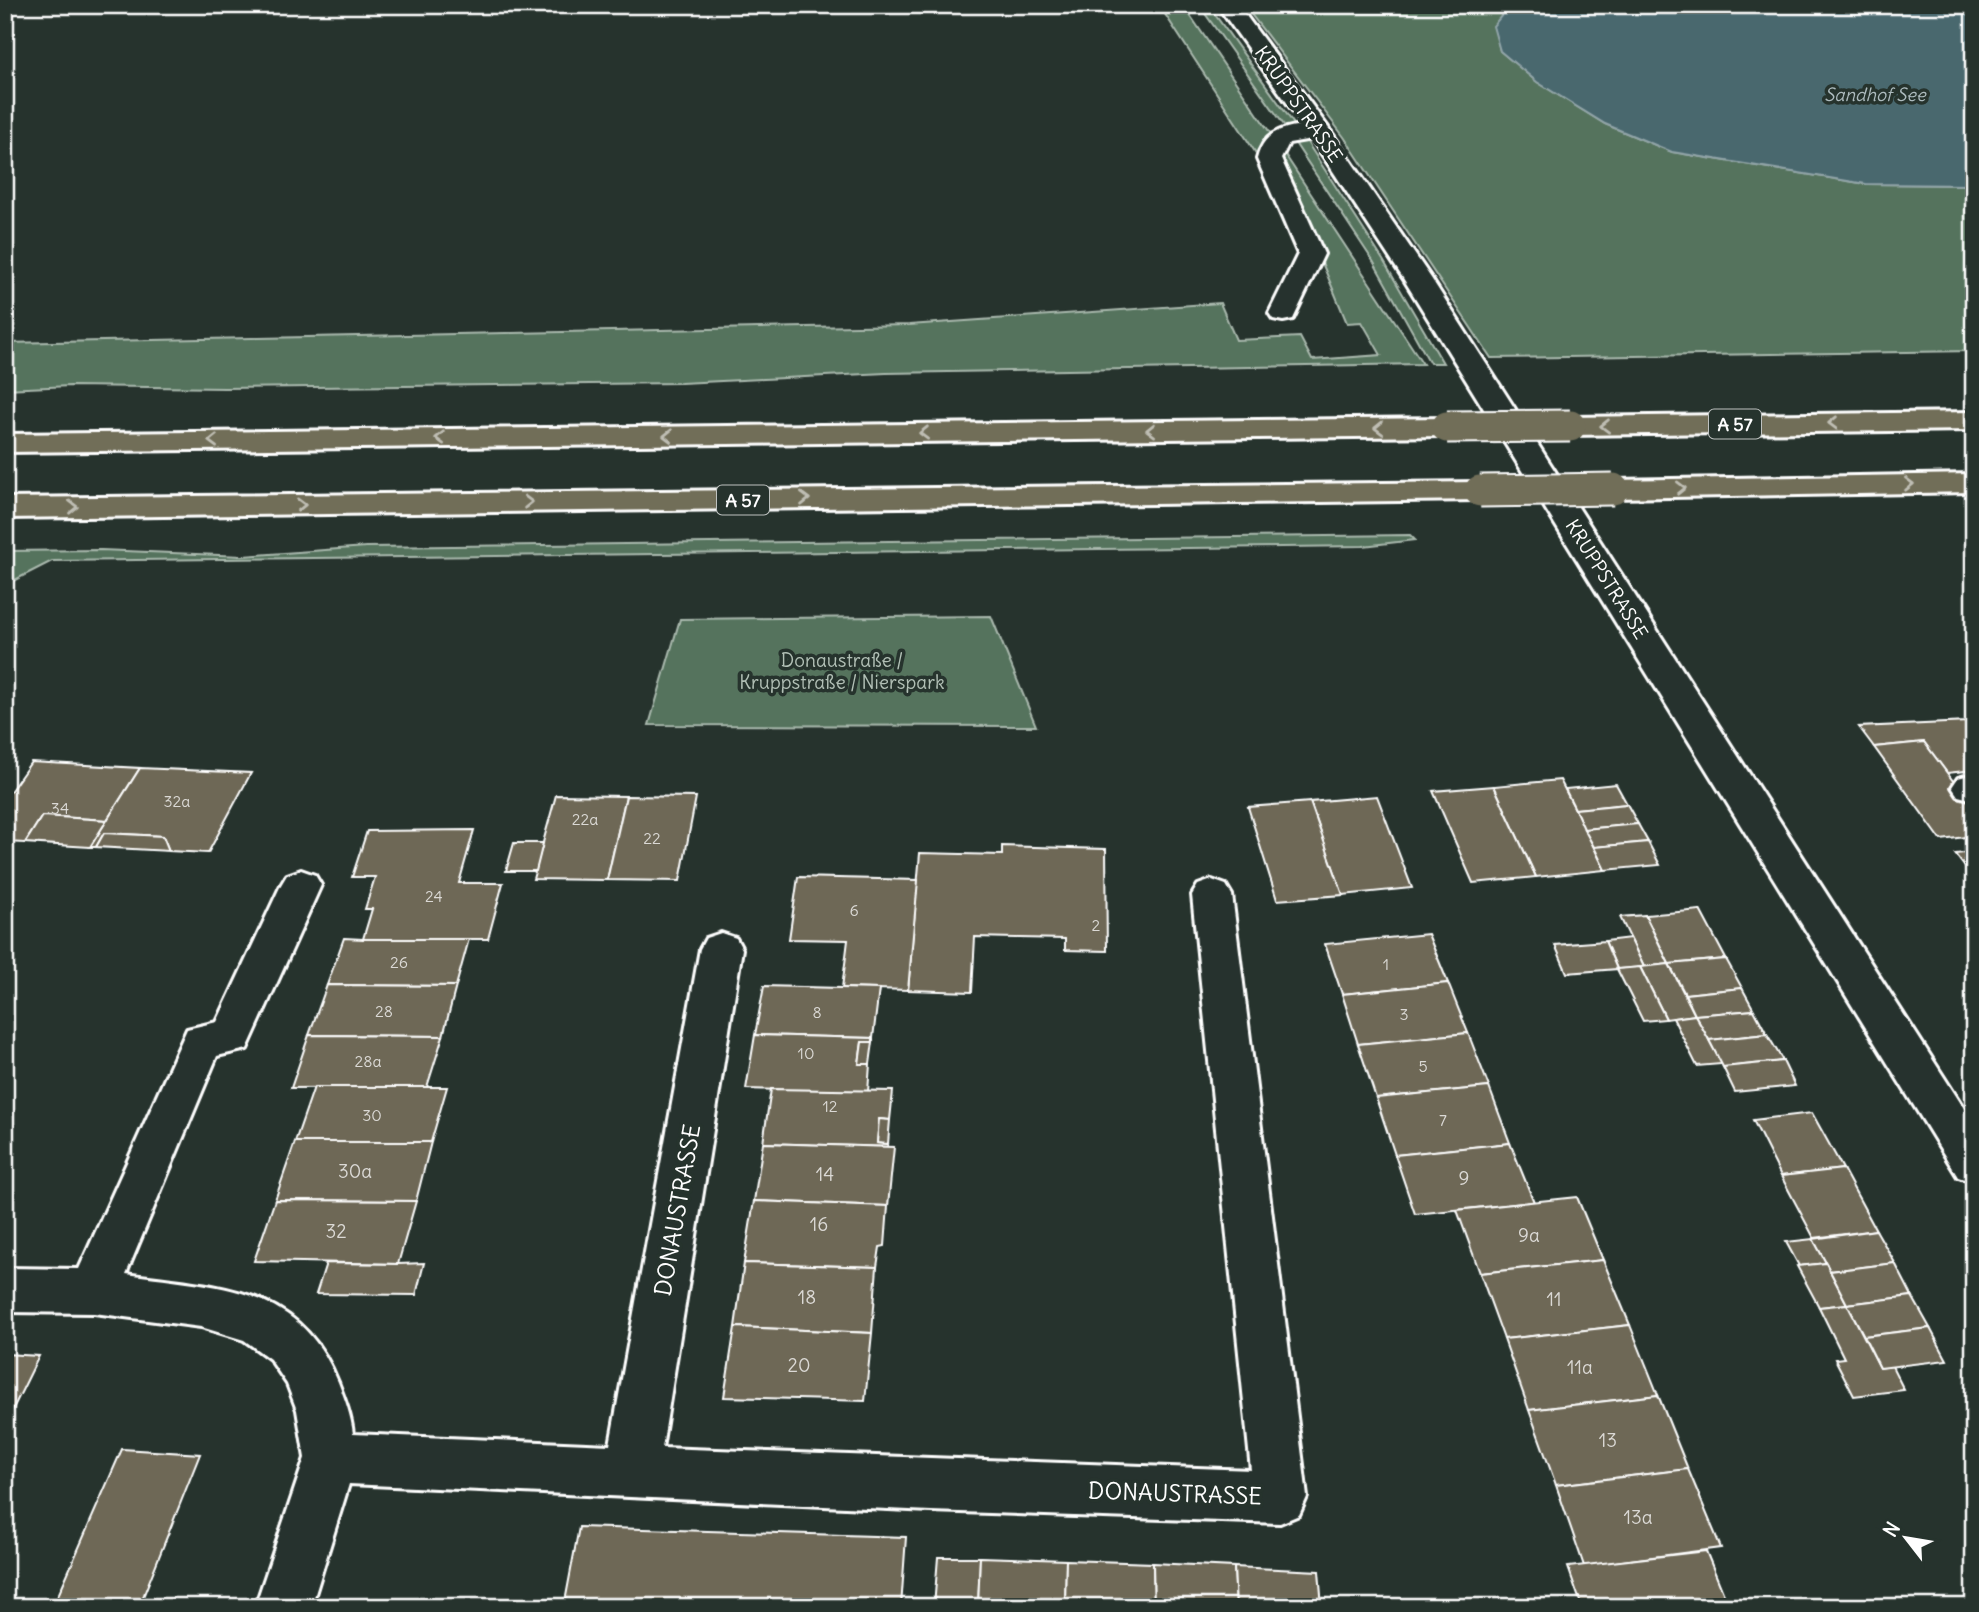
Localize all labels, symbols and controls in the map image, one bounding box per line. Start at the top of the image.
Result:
street label: KRUPPSTRASSE [1250,41,1348,167]
water label: Sandhof See [1824,83,1927,106]
road number: A 57 [1709,410,1761,438]
one-way arrow [1827,415,1838,431]
one-way arrow [1600,418,1610,434]
one-way arrow [1373,420,1384,436]
one-way arrow [1146,423,1157,438]
one-way arrow [918,425,929,441]
one-way arrow [662,428,673,444]
one-way arrow [435,431,446,446]
one-way arrow [207,433,218,449]
one-way arrow [1904,476,1915,492]
one-way arrow [1677,480,1687,496]
road number: A 57 [717,486,769,514]
one-way arrow [800,491,811,507]
one-way arrow [524,494,534,510]
one-way arrow [296,497,307,513]
one-way arrow [68,500,79,515]
street label: KRUPPSTRASSE [1561,515,1653,643]
park label: Donaustraße / Kruppstraße / Nierspark [739,648,945,694]
house number: 32a [164,791,191,811]
house number: 34 [51,798,69,818]
house number: 22a [572,809,598,829]
house number: 22 [643,828,661,848]
house number: 24 [425,886,443,906]
house number: 6 [849,900,859,920]
house number: 2 [1092,915,1101,935]
house number: 26 [390,952,408,972]
house number: 1 [1383,954,1389,974]
house number: 28 [375,1001,393,1021]
house number: 8 [812,1002,822,1022]
house number: 3 [1399,1004,1409,1024]
house number: 10 [798,1043,814,1063]
house number: 28a [354,1051,382,1071]
house number: 5 [1418,1056,1428,1076]
house number: 12 [822,1096,838,1116]
house number: 30 [362,1105,382,1125]
house number: 7 [1439,1110,1447,1130]
street label: DONAUSTRASSE [648,1122,706,1298]
house number: 30a [338,1159,372,1183]
house number: 14 [816,1162,834,1186]
house number: 9 [1459,1166,1469,1190]
house number: 16 [810,1212,828,1236]
house number: 32 [325,1219,347,1243]
house number: 9a [1518,1223,1540,1247]
house number: 18 [798,1285,816,1309]
house number: 11 [1546,1287,1562,1311]
house number: 20 [788,1353,810,1377]
house number: 11a [1567,1355,1593,1379]
house number: 13 [1599,1428,1617,1452]
street label: DONAUSTRASSE [1088,1475,1262,1511]
north arrow [1870,1504,1940,1574]
house number: 13a [1623,1505,1653,1529]
text: N [1878,1517,1905,1541]

